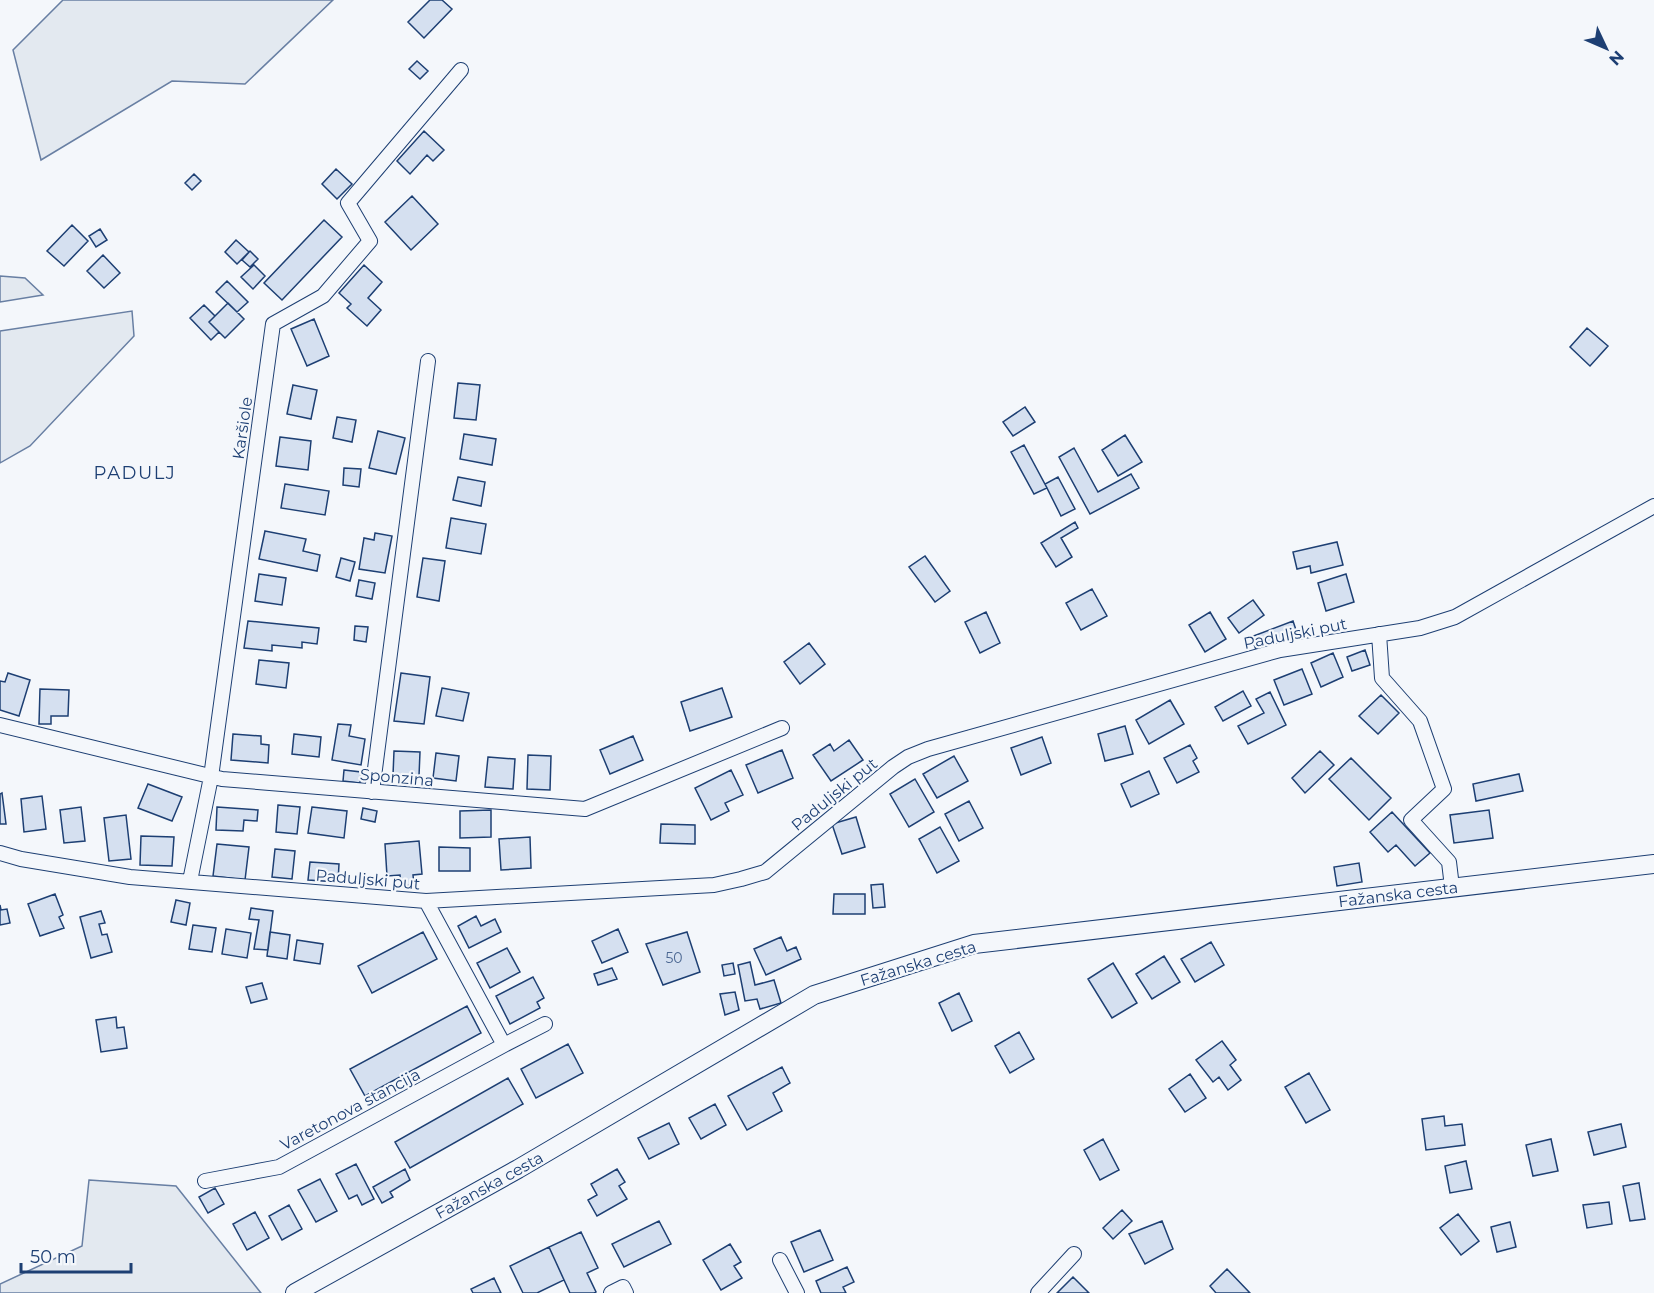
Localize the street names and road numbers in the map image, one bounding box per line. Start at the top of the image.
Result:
street label: Karšiole [229,396,256,461]
street label: Paduljski put [1242,614,1349,653]
street label: Paduljski put [788,754,881,835]
street label: Sponzina [359,765,435,790]
street label: Paduljski put [315,865,422,894]
street label: Fažanska cesta [1337,878,1459,911]
street label: Fažanska cesta [858,937,979,990]
street label: Varetonova stancija [277,1065,423,1154]
street label: Fažanska cesta [432,1148,547,1223]

